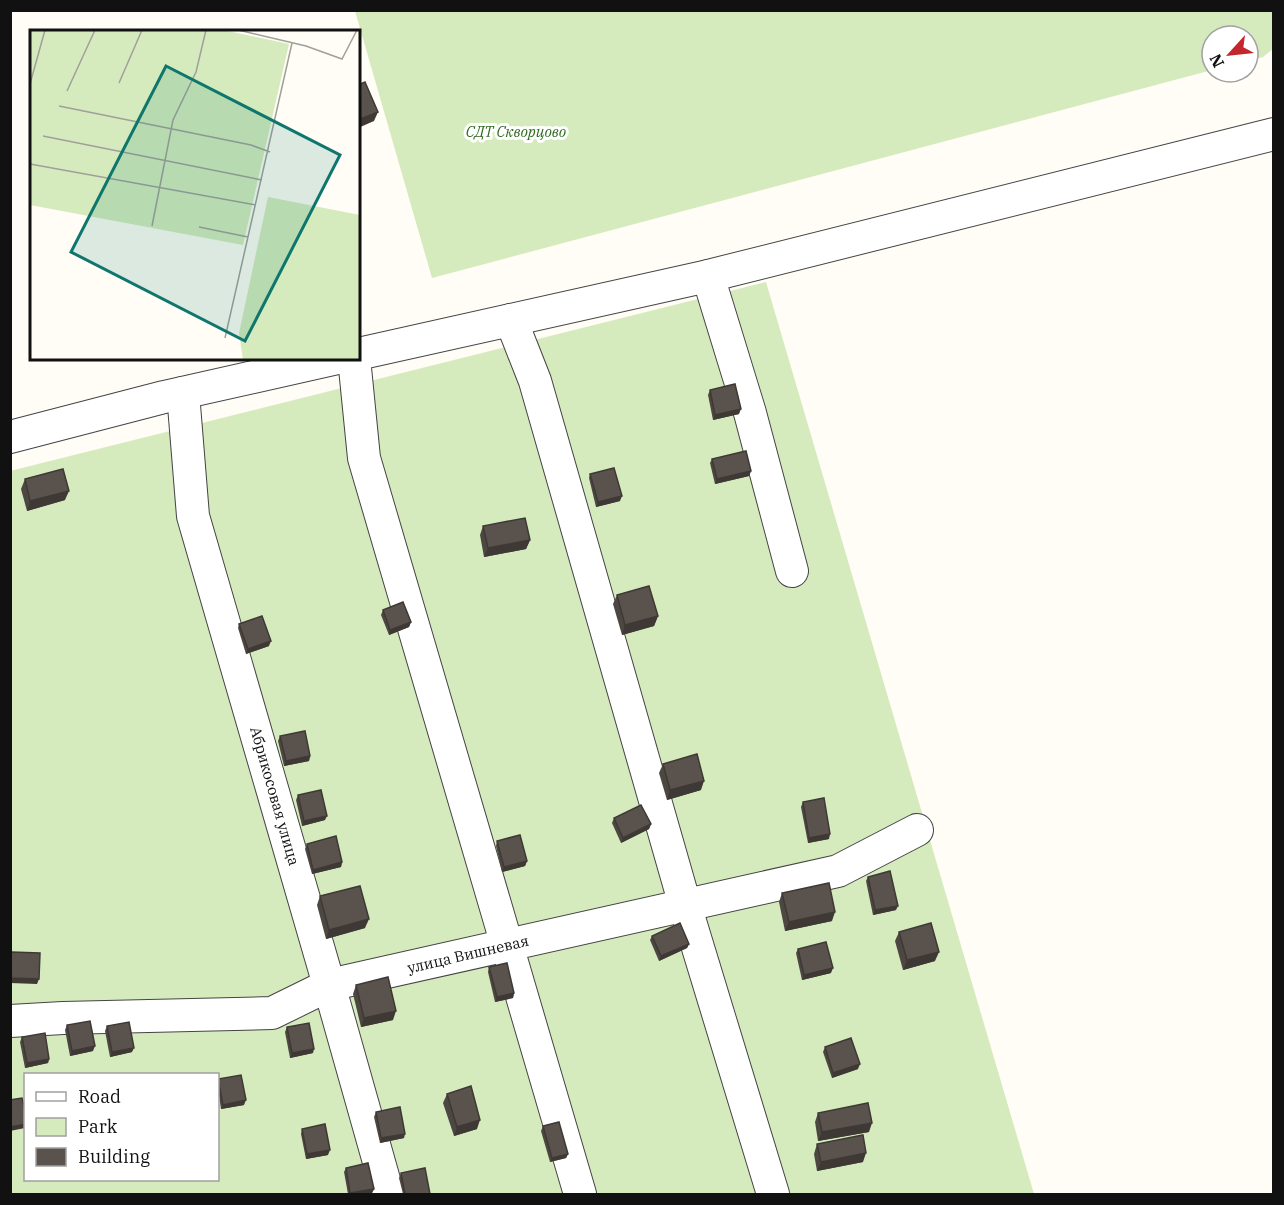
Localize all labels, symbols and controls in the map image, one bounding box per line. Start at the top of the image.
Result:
north arrow [1200,24,1260,84]
inset map [30,30,360,360]
text: N [1205,51,1228,71]
park label: СДТ Скворцово [466,122,566,141]
street label: Абрикосовая улица [246,724,304,868]
street label: улица Вишневая [405,931,531,977]
legend [24,1073,219,1181]
text: Road [78,1085,121,1108]
text: Park [78,1115,118,1138]
text: Building [78,1145,150,1168]

